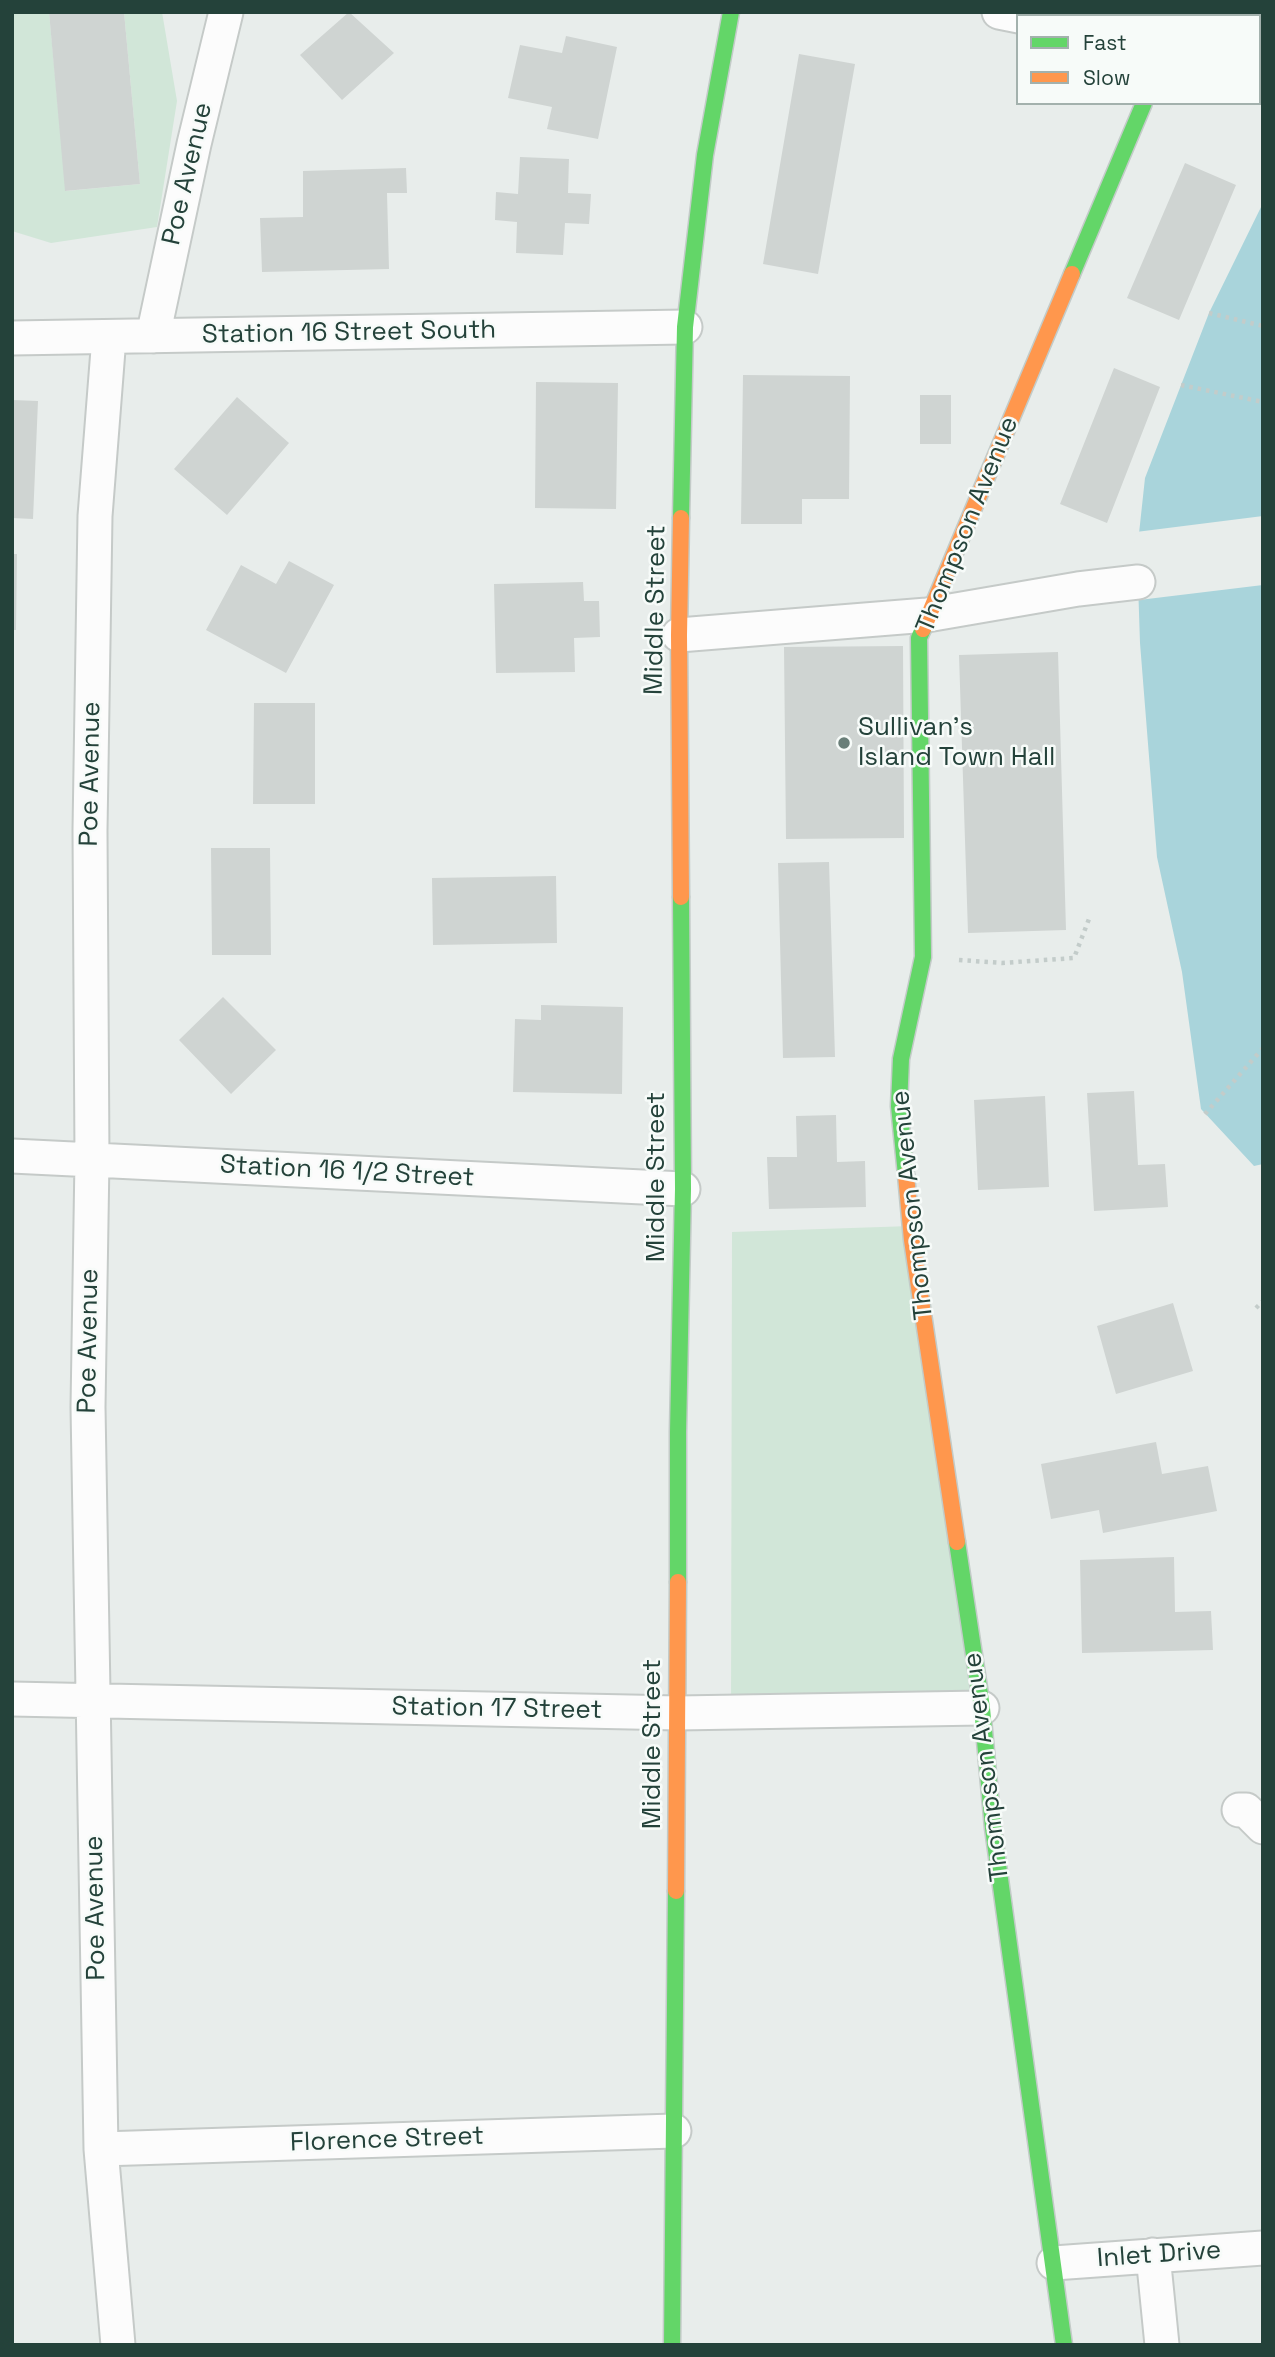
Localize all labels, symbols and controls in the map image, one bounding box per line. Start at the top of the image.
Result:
legend [1016,14,1261,105]
text: Fast [1083,29,1127,56]
text: Slow [1083,64,1131,91]
street label: Poe Avenue [156,100,220,248]
street label: Station 16 Street South [202,315,496,351]
street label: Thompson Avenue [910,412,1026,638]
street label: Middle Street [639,525,673,695]
street label: Poe Avenue [74,701,108,847]
place label: Sullivan's Island Town Hall [858,712,1055,774]
marker: Sullivan's Island Town Hall [836,735,852,751]
street label: Thompson Avenue [885,1089,941,1321]
street label: Middle Street [641,1092,673,1262]
street label: Station 16 1/2 Street [219,1150,475,1194]
street label: Poe Avenue [72,1268,106,1414]
street label: Thompson Avenue [957,1651,1017,1883]
street label: Middle Street [637,1659,669,1829]
street label: Station 17 Street [391,1692,603,1726]
street label: Poe Avenue [79,1835,113,1981]
street label: Florence Street [289,2121,485,2159]
street label: Inlet Drive [1096,2235,1222,2275]

